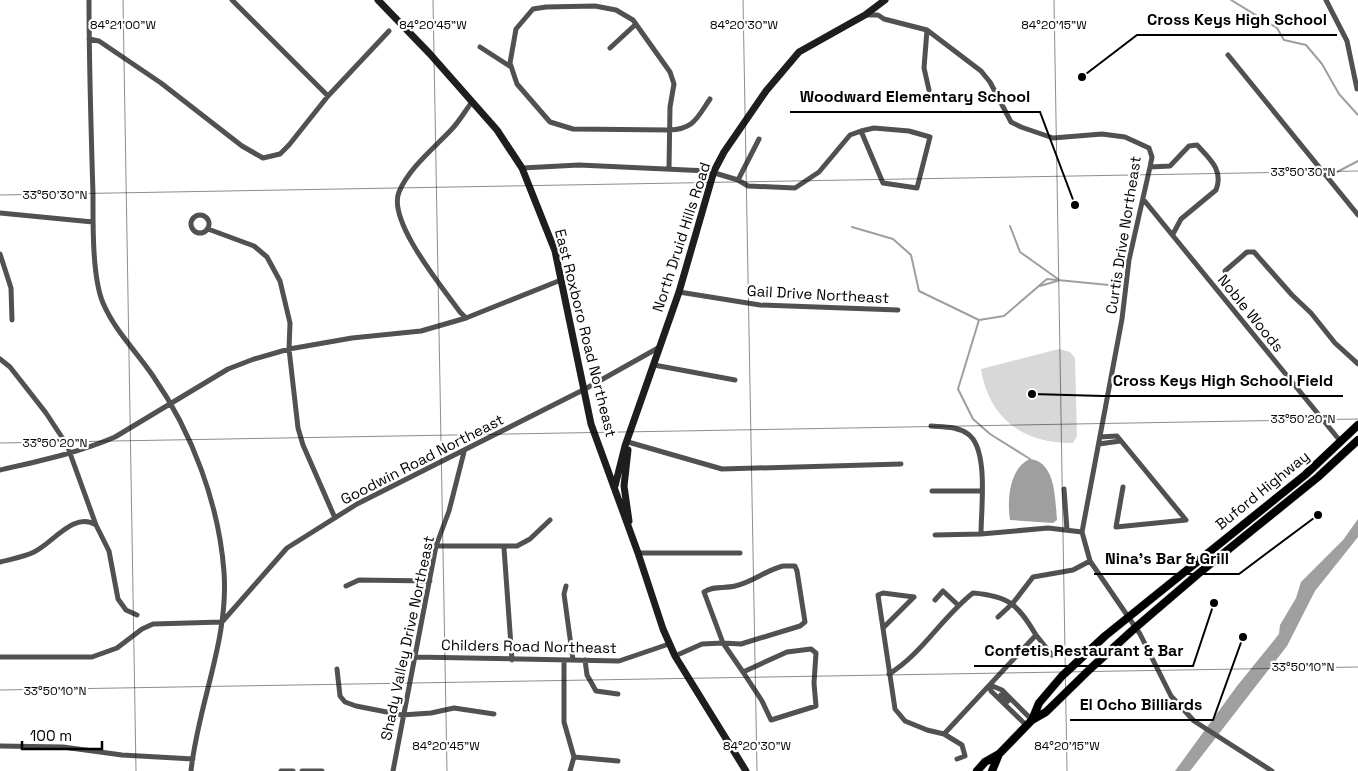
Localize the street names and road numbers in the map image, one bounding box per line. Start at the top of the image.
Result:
street label: Curtis Drive Northeast [1101,155,1145,315]
street label: North Druid Hills Road [648,160,714,314]
street label: East Roxboro Road Northeast [551,227,621,439]
street label: Noble Woods [1214,270,1288,356]
street label: Gail Drive Northeast [746,281,890,307]
street label: Goodwin Road Northeast [337,410,507,508]
street label: Buford Highway [1211,446,1313,534]
street label: Shady Valley Drive Northeast [376,534,438,742]
street label: Childers Road Northeast [441,635,617,657]

